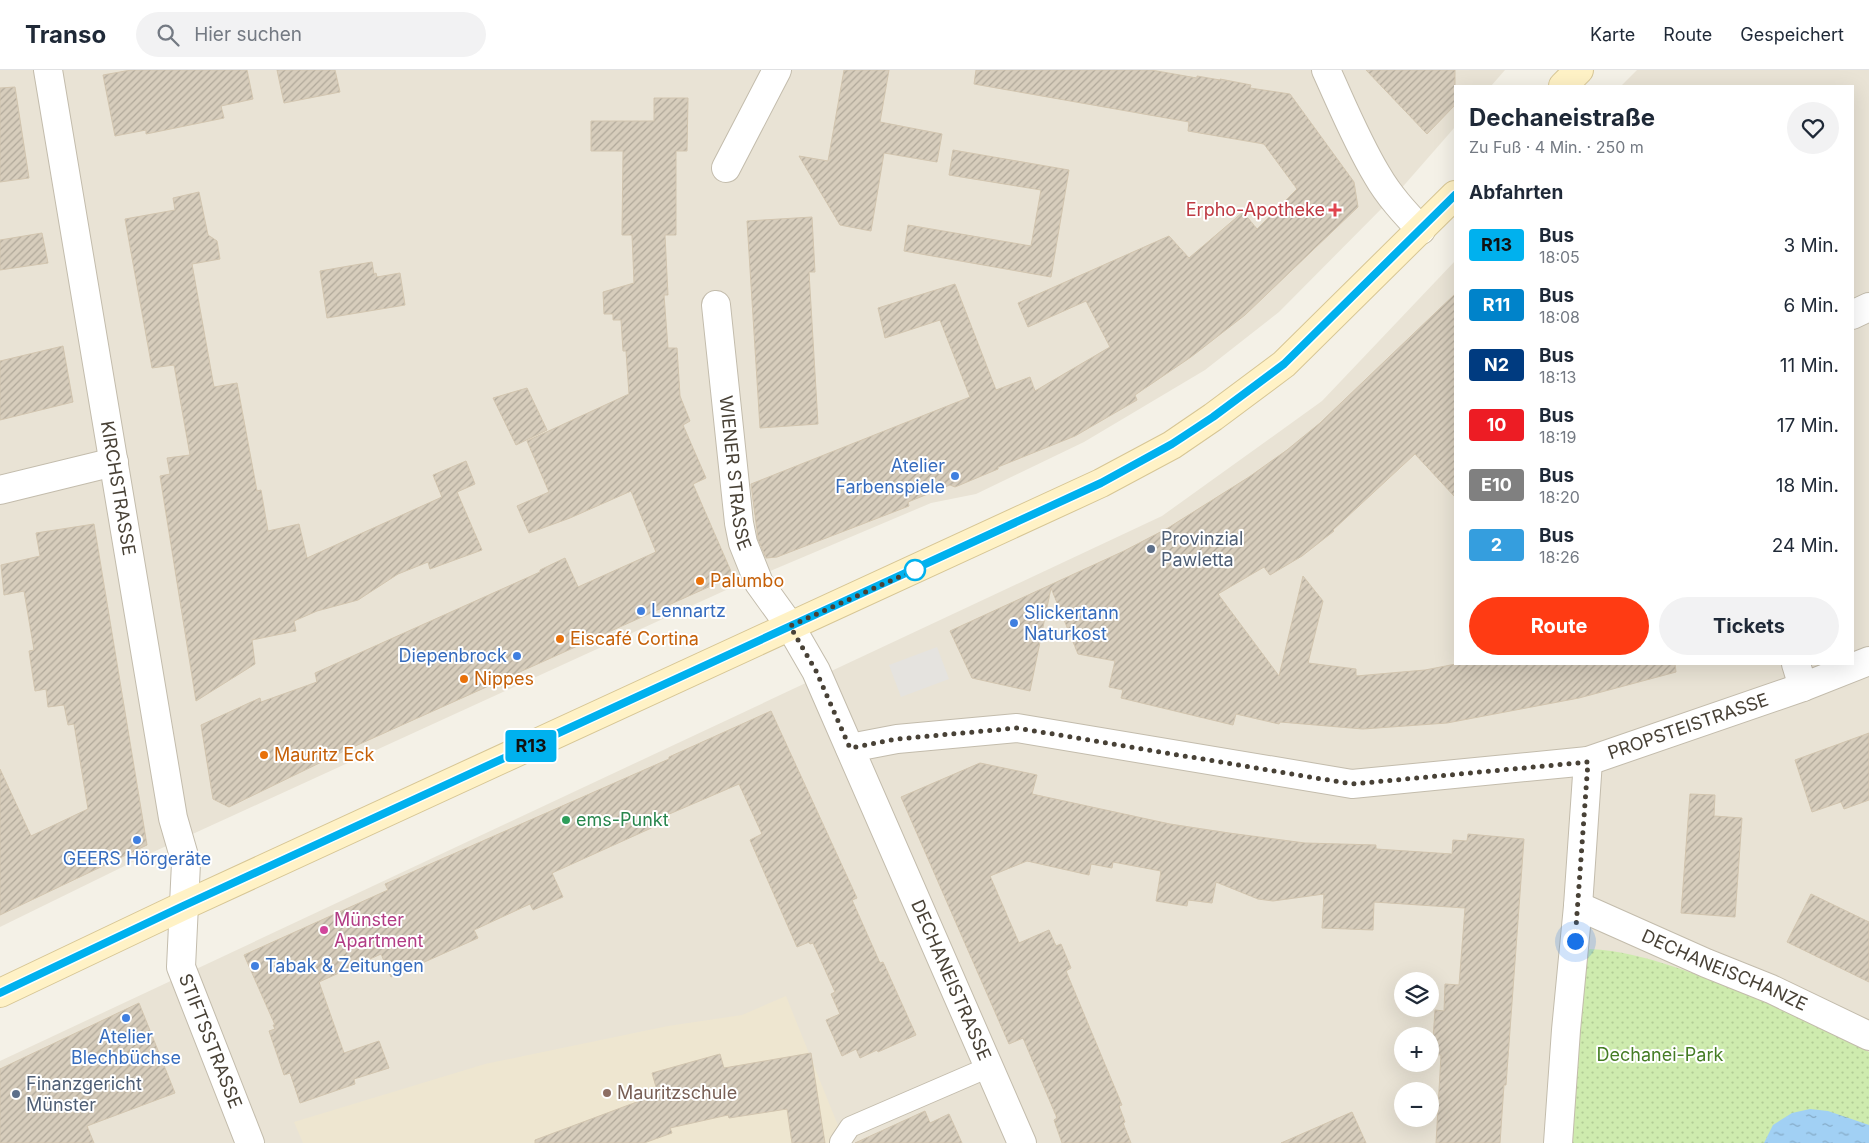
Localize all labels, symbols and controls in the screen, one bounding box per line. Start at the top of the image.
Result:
search box [136,12,486,57]
text: Transo [25,20,106,49]
icon: search [154,21,182,49]
text: Hier suchen [194,23,302,46]
text: Karte [1590,24,1635,45]
text: Route [1663,24,1712,45]
text: Gespeichert [1740,24,1844,45]
button: heart [1787,102,1839,154]
text: Dechaneistraße [1469,103,1655,132]
text: Zu Fuß · 4 Min. · 250 m [1469,137,1644,157]
text: Abfahrten [1469,181,1563,204]
place label: Erpho-Apotheke [1186,199,1325,220]
marker: Erpho-Apotheke [1329,204,1341,216]
text: Bus [1539,224,1574,247]
text: R13 [1481,234,1512,255]
text: 3 Min. [1783,234,1839,257]
text: 18:05 [1539,247,1580,267]
text: Bus [1539,284,1574,307]
text: R11 [1483,294,1510,315]
text: 6 Min. [1783,294,1839,317]
text: 18:08 [1539,307,1580,327]
text: Bus [1539,344,1574,367]
text: N2 [1484,354,1509,375]
text: 11 Min. [1780,354,1839,377]
text: 18:13 [1539,367,1576,387]
street label: WIENER STRASSE [716,395,756,553]
text: Bus [1539,404,1574,427]
text: 10 [1487,414,1506,435]
text: 17 Min. [1777,414,1839,437]
street label: KIRCHSTRASSE [97,419,140,557]
text: 18:19 [1539,427,1576,447]
place label: Atelier Farbenspiele [835,455,945,497]
text: Bus [1539,464,1574,487]
marker: Atelier Farbenspiele [949,470,961,482]
text: E10 [1481,474,1512,495]
text: 18 Min. [1776,474,1839,497]
text: 18:20 [1539,487,1580,507]
text: Bus [1539,524,1574,547]
place label: Provinzial Pawletta [1161,528,1243,570]
text: 2 [1491,534,1502,555]
text: 24 Min. [1772,534,1839,557]
marker: Provinzial Pawletta [1145,543,1157,555]
text: 18:26 [1539,547,1580,567]
unlabelled marker [904,559,926,581]
place label: Palumbo [710,570,784,591]
marker: Palumbo [694,575,706,587]
button: Route [1469,597,1649,655]
button: Tickets [1659,597,1839,655]
place label: Lennartz [651,600,726,621]
place label: Slickertann Naturkost [1024,602,1119,644]
marker: Lennartz [635,605,647,617]
marker: Slickertann Naturkost [1008,617,1020,629]
place label: Eiscafé Cortina [570,628,699,649]
marker: Eiscafé Cortina [554,633,566,645]
place label: Diepenbrock [399,645,507,666]
marker: Diepenbrock [511,650,523,662]
place label: Nippes [474,668,534,689]
marker: Nippes [458,673,470,685]
street label: PROPSTEISTRASSE [1605,689,1771,763]
line badge: R13 [502,730,560,762]
text: R13 [515,735,547,756]
place label: Mauritz Eck [274,744,374,765]
marker: Mauritz Eck [258,749,270,761]
place label: ems-Punkt [576,809,669,830]
marker: ems-Punkt [560,814,572,826]
marker: GEERS Hörgeräte [131,834,143,846]
place label: GEERS Hörgeräte [63,848,211,869]
street label: DECHANEISTRASSE [907,896,996,1064]
place label: Münster Apartment [334,909,424,951]
marker: Münster Apartment [318,924,330,936]
street label: DECHANEISCHANZE [1639,925,1811,1015]
your location [1563,929,1588,954]
place label: Tabak & Zeitungen [265,955,424,976]
marker: Tabak & Zeitungen [249,960,261,972]
street label: STIFTSSTRASSE [175,971,246,1111]
map controls [1394,972,1439,1127]
button: layers [1394,972,1439,1017]
marker: Atelier Blechbüchse [120,1012,132,1024]
place label: Atelier Blechbüchse [71,1026,181,1068]
button: + [1394,1027,1439,1072]
park label: Dechanei-Park [1597,1044,1724,1065]
place label: Finanzgericht Münster [26,1073,142,1115]
place label: Mauritzschule [617,1082,737,1103]
button: − [1394,1082,1439,1127]
marker: Mauritzschule [601,1087,613,1099]
marker: Finanzgericht Münster [10,1088,22,1100]

